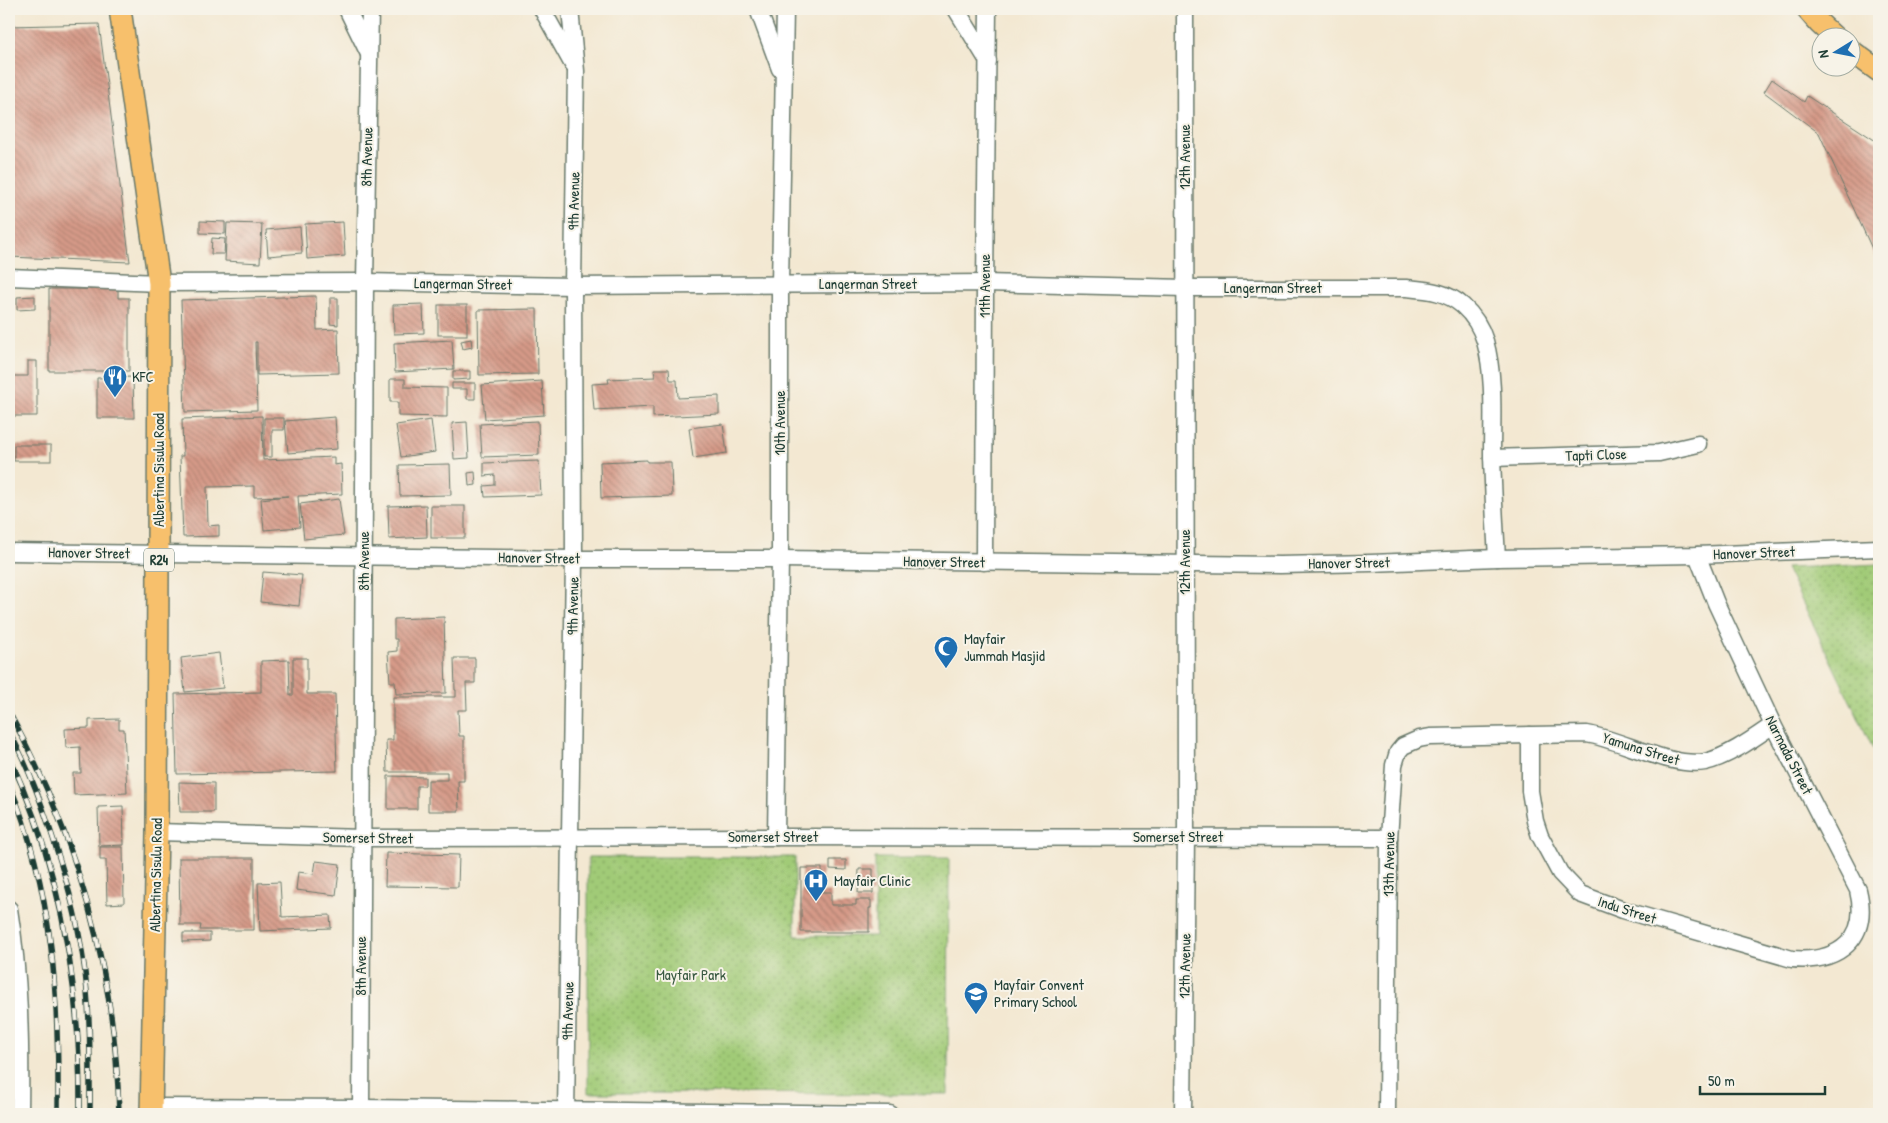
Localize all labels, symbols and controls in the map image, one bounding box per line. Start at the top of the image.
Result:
north arrow [1810,28,1860,78]
text: N [1813,48,1833,60]
street label: 12th Avenue [1174,124,1195,190]
street label: 8th Avenue [355,127,378,187]
street label: 9th Avenue [562,172,585,230]
street label: 11th Avenue [974,254,995,318]
street label: Langerman Street [414,272,513,295]
street label: Langerman Street [819,273,918,294]
street label: Langerman Street [1224,277,1323,298]
restaurant icon: KFC [102,364,128,398]
place label: KFC [132,366,154,387]
street label: 10th Avenue [769,390,790,456]
street label: Albertina Sisulu Road [148,413,169,527]
street label: Tapti Close [1565,443,1627,466]
street label: 12th Avenue [1174,529,1195,595]
street label: 8th Avenue [353,531,374,591]
street label: Hanover Street [48,541,131,564]
street label: Hanover Street [1713,541,1796,564]
street label: Hanover Street [498,546,581,569]
road number: R24 [144,548,174,572]
street label: Hanover Street [903,550,986,573]
street label: Hanover Street [1308,551,1391,574]
street label: 9th Avenue [561,577,584,635]
place label: Mayfair Jummah Masjid [964,628,1045,666]
mosque icon: Mayfair Jummah Masjid [933,635,959,669]
street label: Narmada Street [1761,712,1819,799]
street label: Yamuna Street [1600,727,1683,770]
street label: Albertina Sisulu Road [144,818,167,932]
street label: Somerset Street [323,826,414,849]
street label: Somerset Street [728,826,819,847]
street label: Somerset Street [1133,826,1224,847]
street label: 13th Avenue [1377,831,1400,897]
hospital icon: Mayfair Clinic [803,868,829,902]
place label: Mayfair Clinic [834,870,911,891]
street label: Indu Street [1595,890,1660,929]
street label: 12th Avenue [1173,933,1196,999]
street label: 8th Avenue [350,936,371,996]
park label: Mayfair Park [656,964,726,985]
place label: Mayfair Convent Primary School [994,974,1085,1012]
school or university icon: Mayfair Convent Primary School [963,981,989,1015]
street label: 9th Avenue [556,982,579,1040]
scale bar [1700,1063,1826,1095]
text: 50 m [1708,1070,1735,1091]

